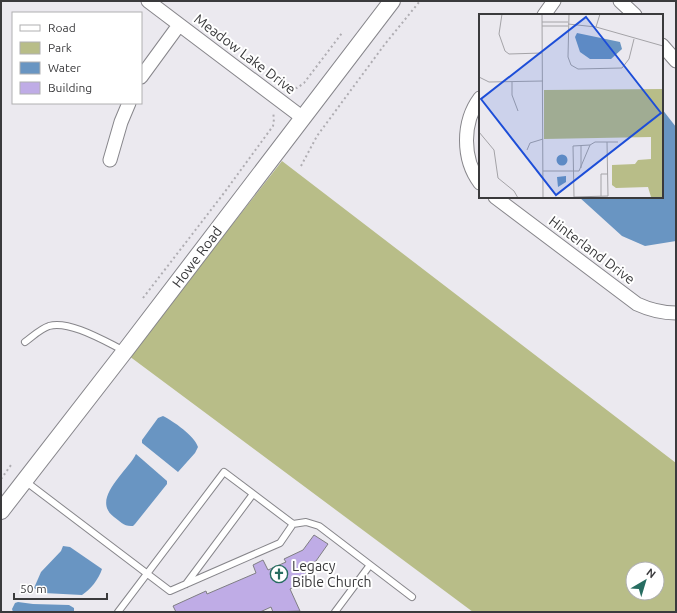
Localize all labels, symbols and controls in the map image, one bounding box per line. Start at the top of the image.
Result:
street label: Meadow Lake Drive [191,11,299,97]
legend [12,12,142,104]
inset map [479,14,663,198]
text: Road [48,21,76,34]
text: Park [48,41,72,54]
text: Water [48,61,81,74]
text: Building [48,81,92,94]
street label: Hinterland Drive [546,213,638,287]
street label: Howe Road [169,223,225,291]
place label: Legacy Bible Church [292,558,371,590]
north arrow [625,561,665,601]
church icon: Legacy Bible Church [269,564,289,584]
text: N [644,566,658,580]
scale bar [14,575,107,601]
text: 50 m [20,582,47,595]

